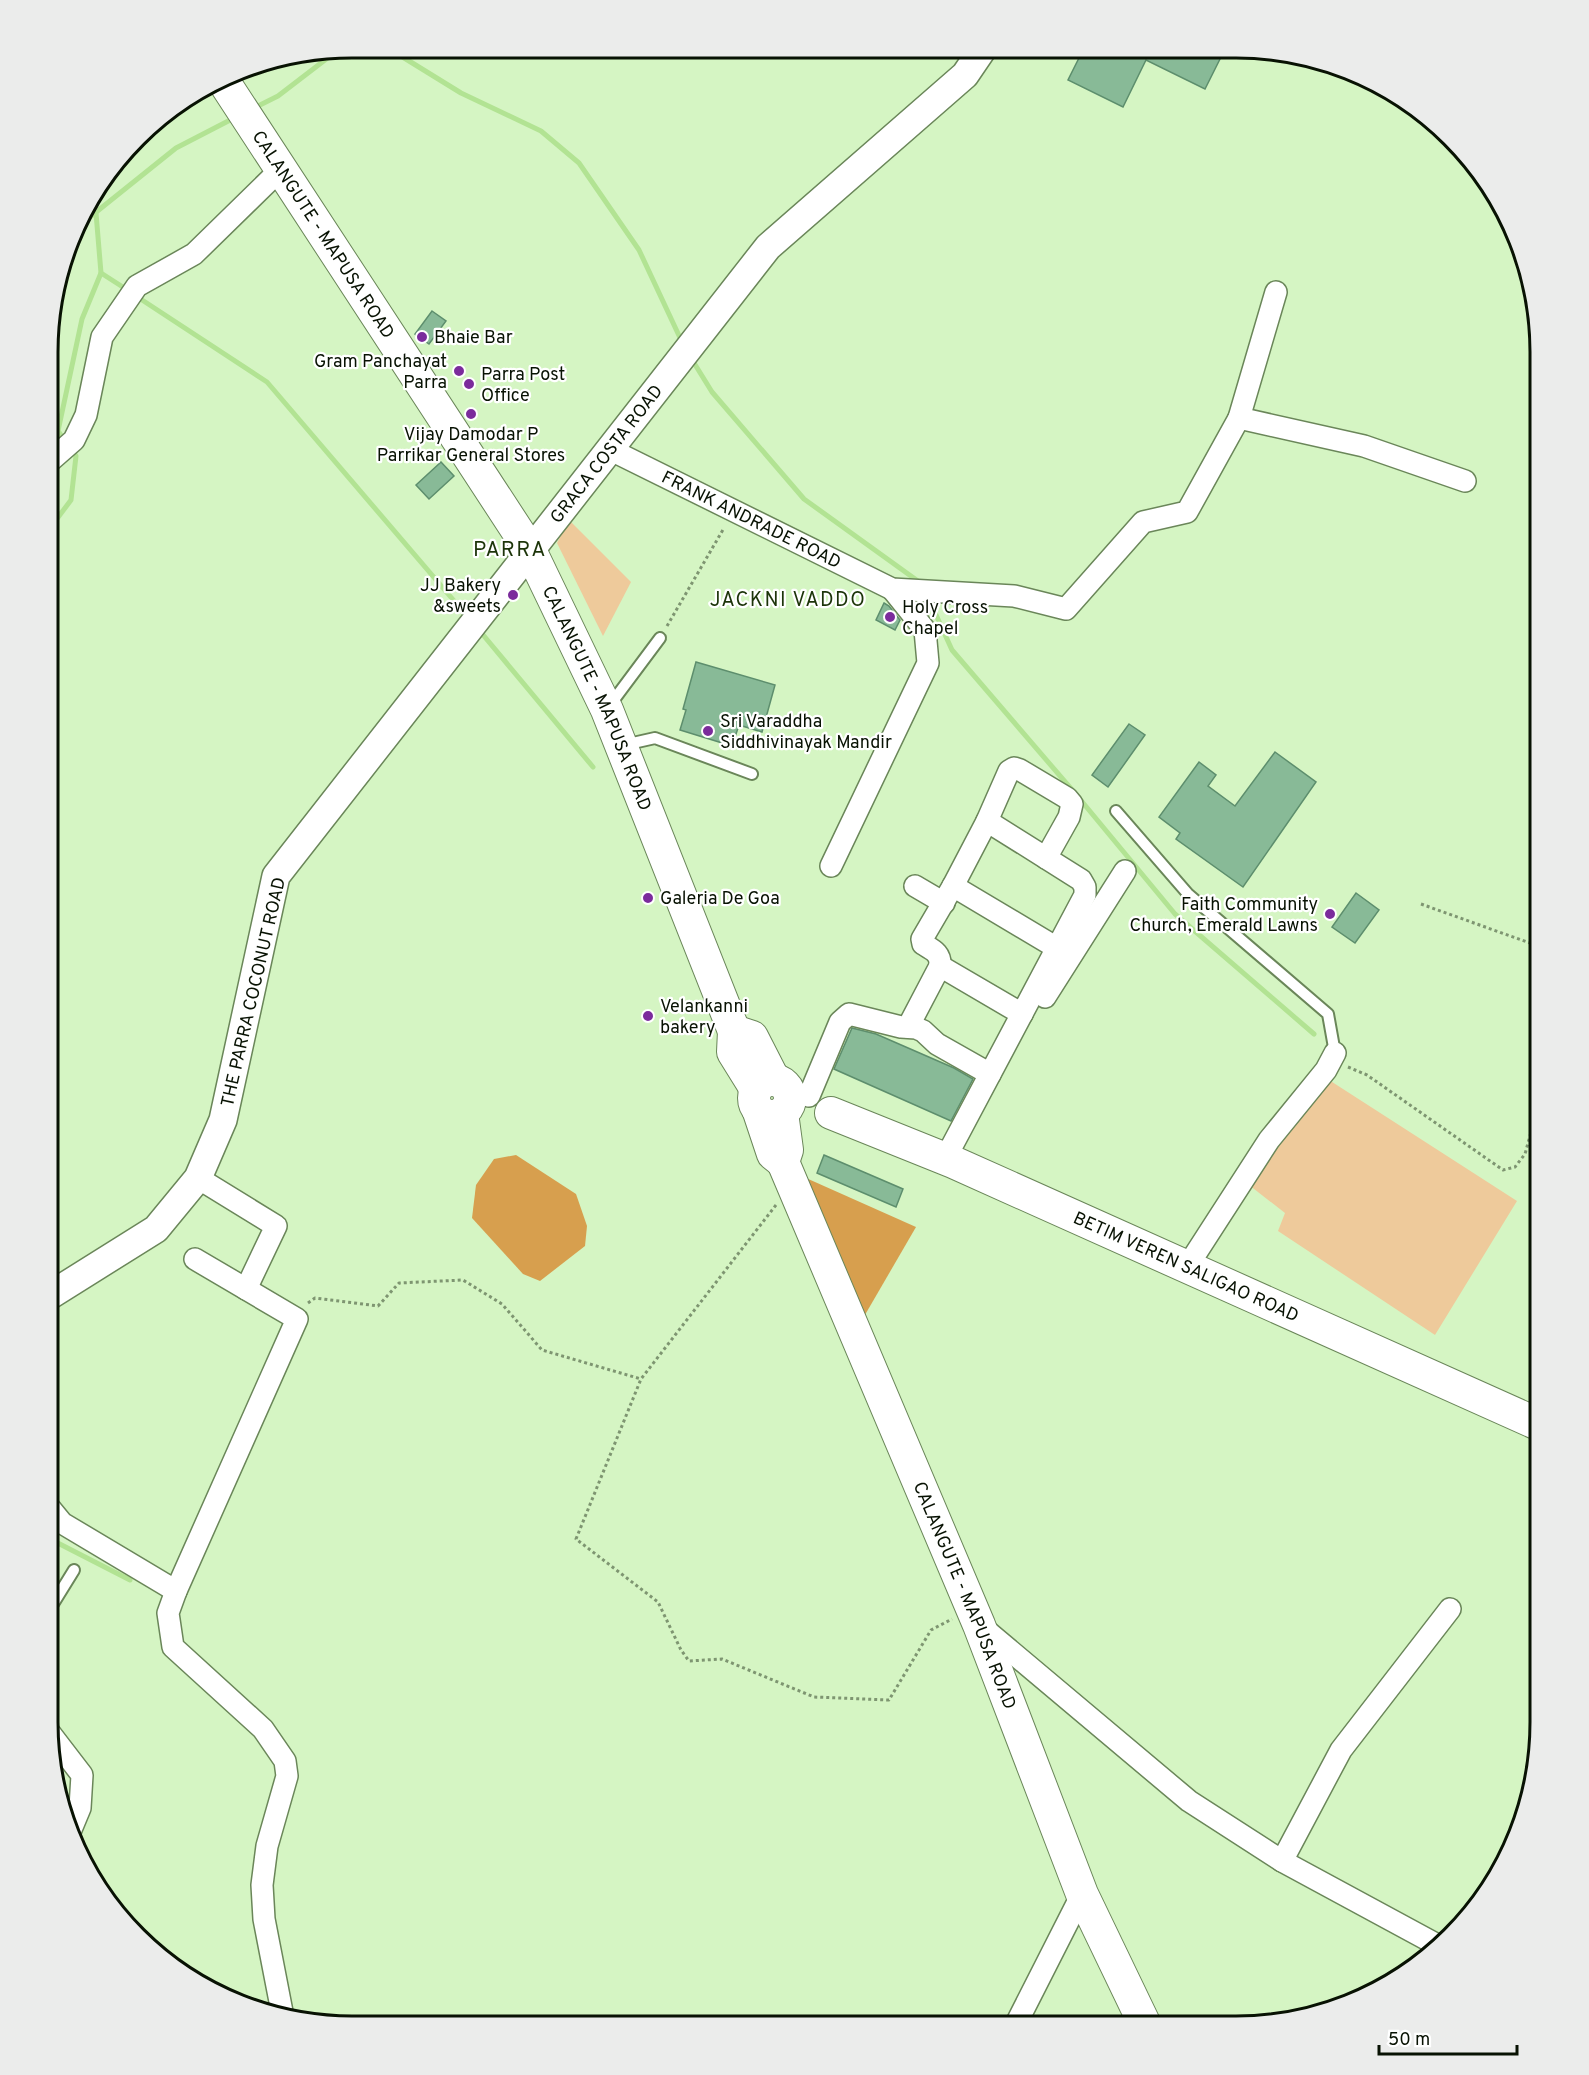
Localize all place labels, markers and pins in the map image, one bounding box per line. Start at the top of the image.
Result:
place label: Bhaie Bar [434,327,513,350]
marker: Bhaie Bar [415,330,429,344]
place label: Gram Panchayat Parra [314,351,447,395]
marker: Gram Panchayat Parra [452,364,466,378]
place label: Parra Post Office [481,364,565,408]
marker: Parra Post Office [462,377,476,391]
marker: Vijay Damodar P Parrikar General Stores [464,407,478,421]
place label: Vijay Damodar P Parrikar General Stores [377,424,565,468]
place label: JJ Bakery &sweets [420,575,501,619]
marker: JJ Bakery &sweets [506,588,520,602]
place label: Holy Cross Chapel [902,597,988,641]
marker: Holy Cross Chapel [883,610,897,624]
place label: Sri Varaddha Siddhivinayak Mandir [720,711,892,755]
marker: Sri Varaddha Siddhivinayak Mandir [701,724,715,738]
place label: Galeria De Goa [660,888,780,911]
marker: Galeria De Goa [641,891,655,905]
place label: Faith Community Church, Emerald Lawns [1130,894,1318,938]
marker: Faith Community Church, Emerald Lawns [1323,907,1337,921]
place label: Velankanni bakery [660,996,748,1040]
marker: Velankanni bakery [641,1009,655,1023]

